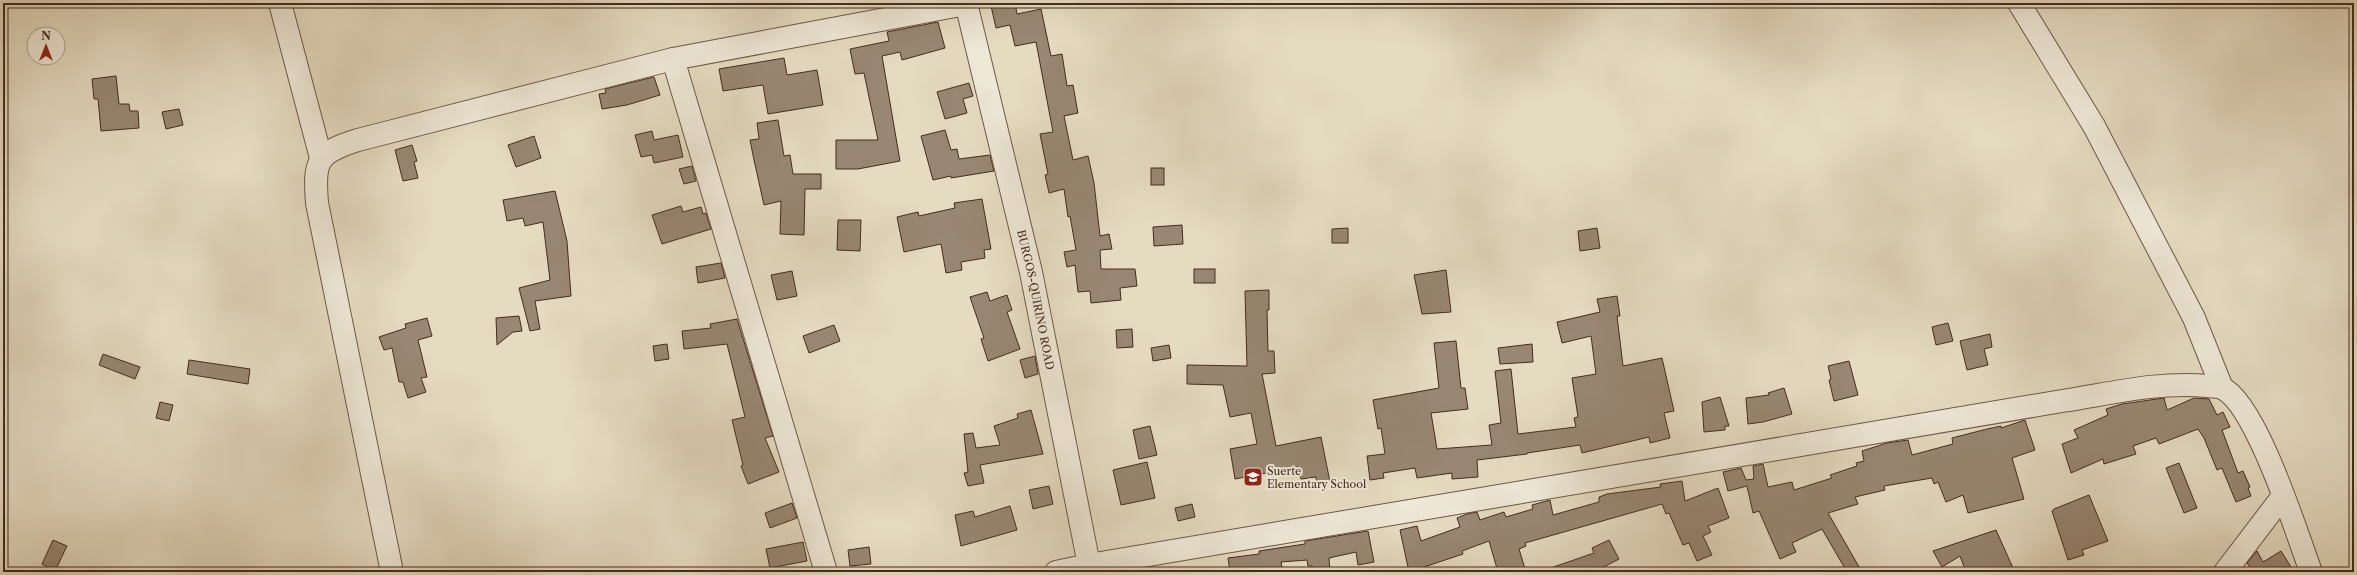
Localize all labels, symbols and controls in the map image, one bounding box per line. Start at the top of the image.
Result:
north arrow [26,26,66,66]
text: N [41,29,51,43]
street label: BURGOS-QUIRINO ROAD [1014,229,1057,371]
place label: Suerte Elementary School [1267,464,1367,491]
school or university icon: Suerte Elementary School [1242,466,1264,488]

